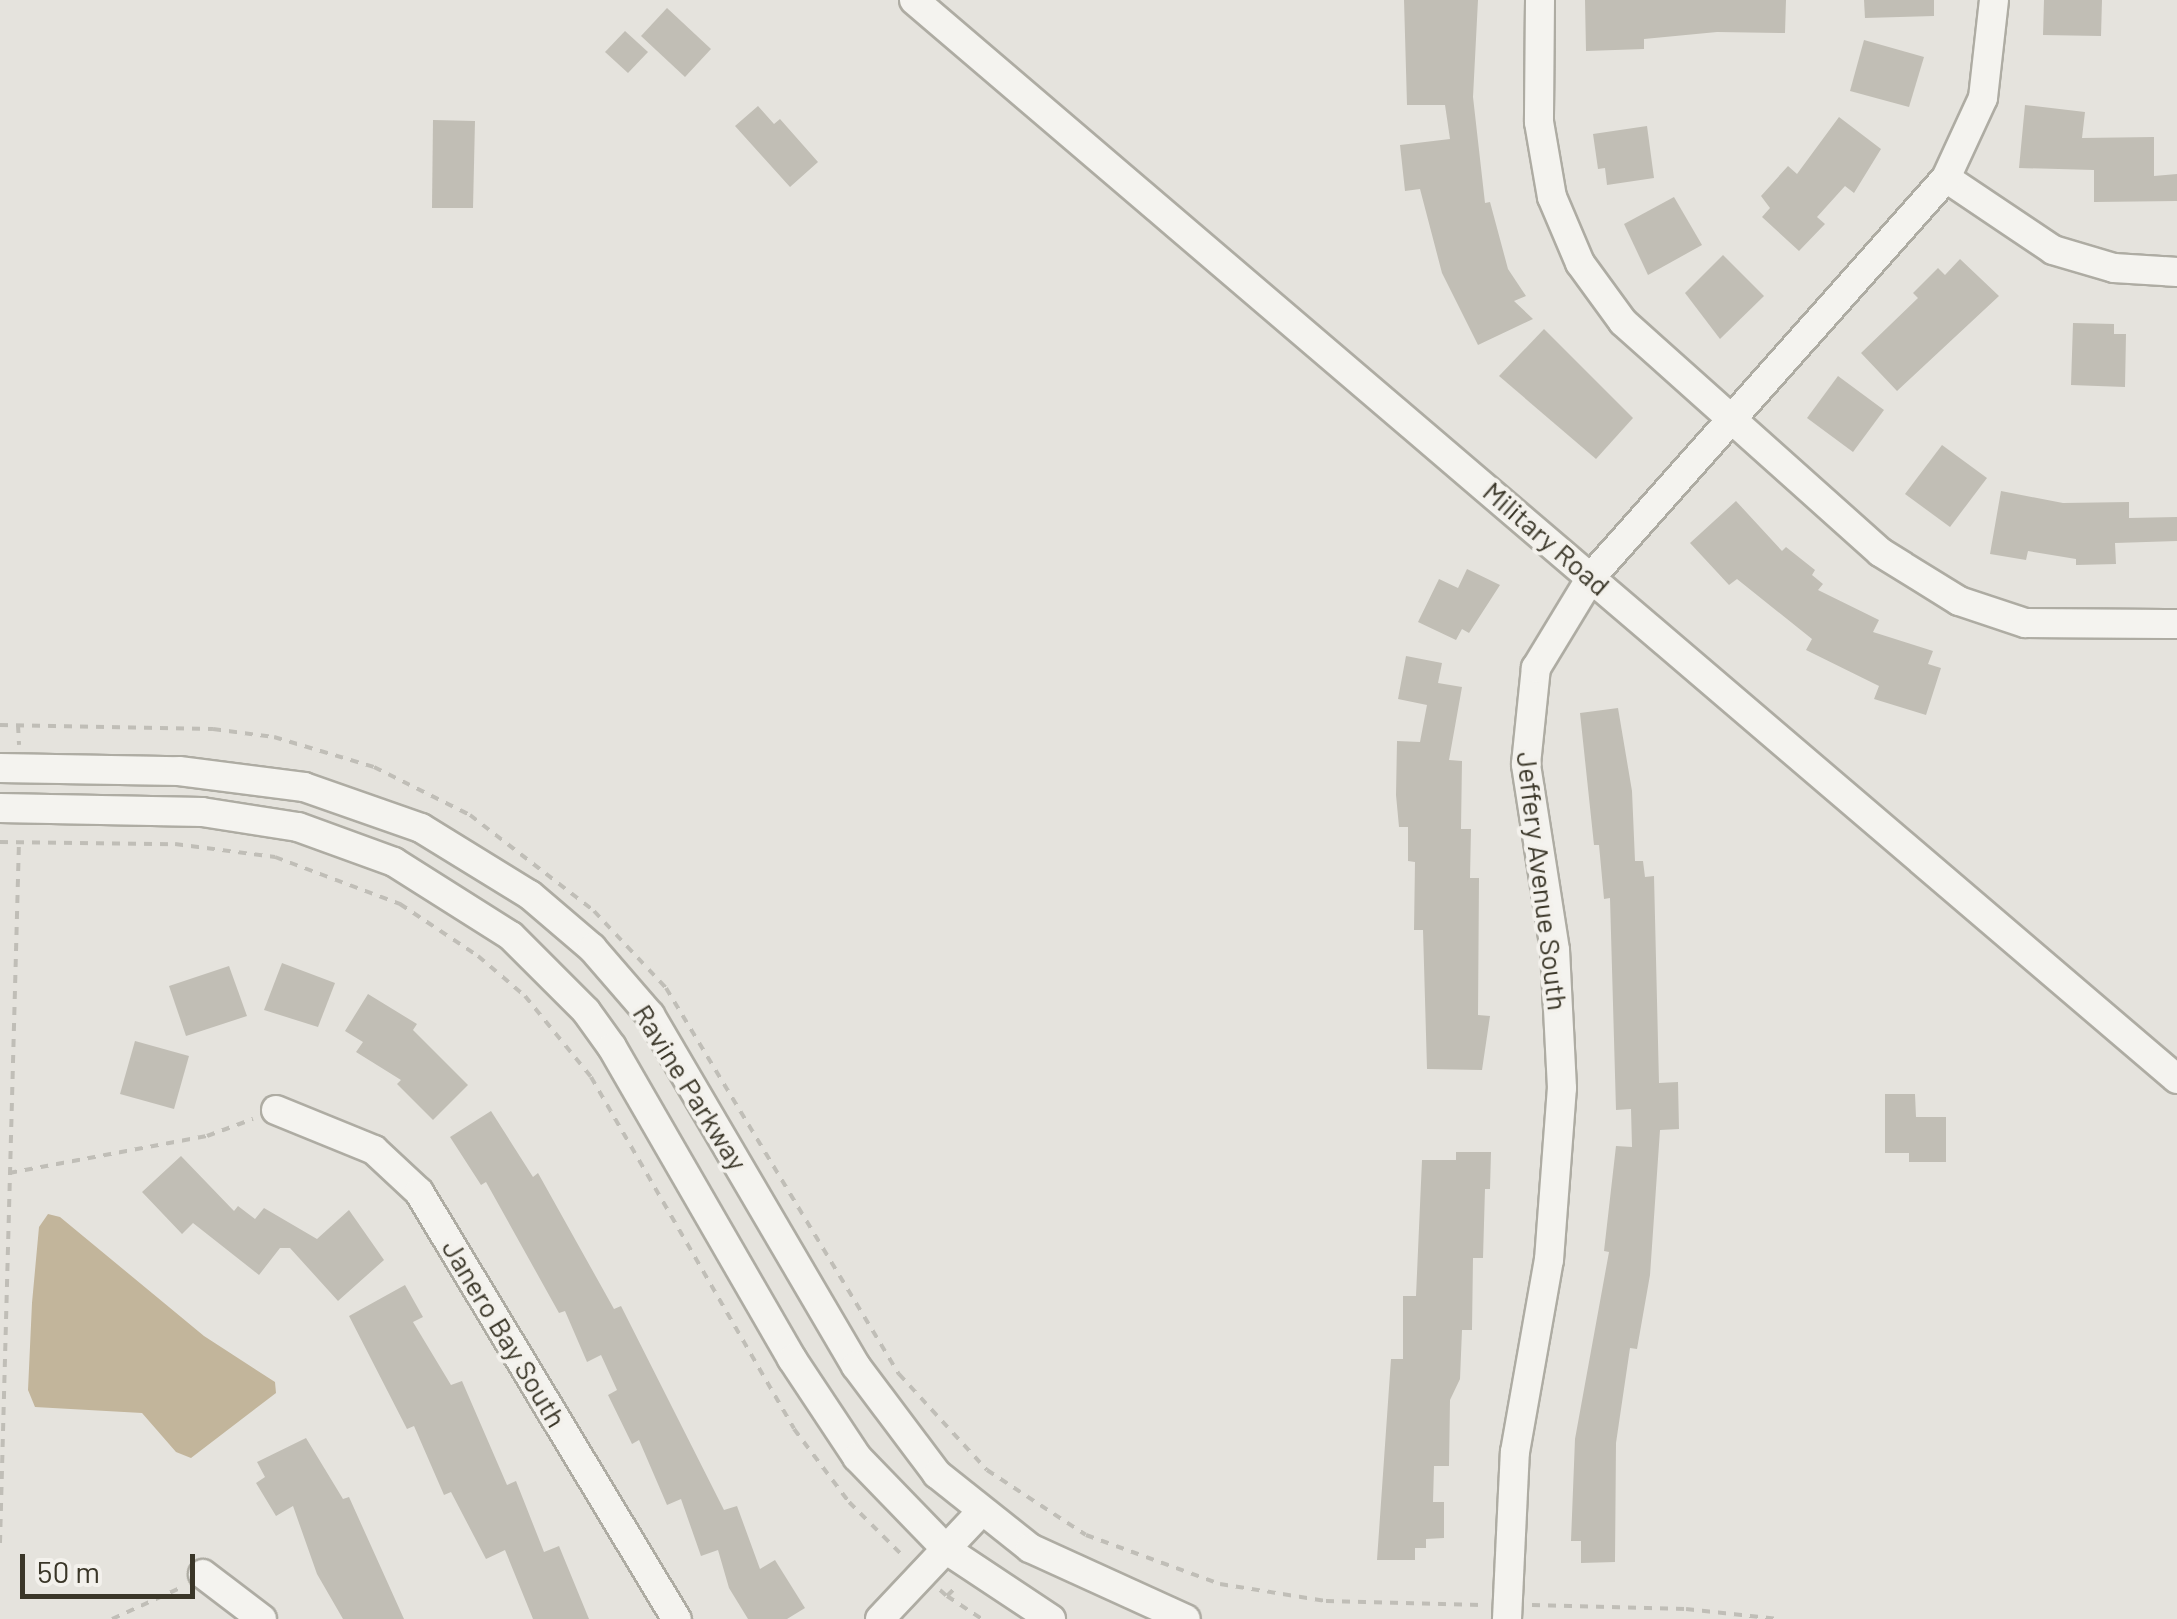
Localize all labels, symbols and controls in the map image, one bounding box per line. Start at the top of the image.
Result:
street label: Military Road [1477,474,1617,602]
street label: Jeffery Avenue South [1510,750,1576,1012]
street label: Ravine Parkway [627,998,755,1176]
street label: Janero Bay South [436,1233,574,1433]
scale bar [25,1534,200,1596]
text: 50 m [37,1553,100,1589]

